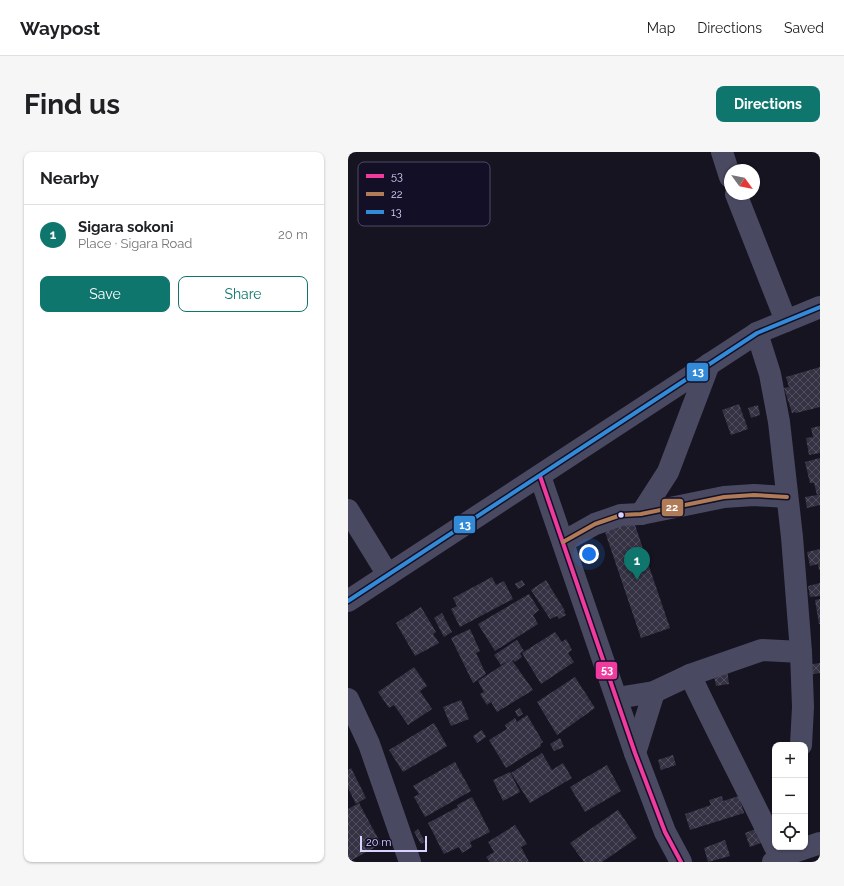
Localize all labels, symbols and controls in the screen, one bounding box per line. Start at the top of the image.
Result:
text: Waypost [20,17,100,39]
text: Map [647,20,675,36]
text: Directions [697,20,762,36]
text: Saved [784,20,824,36]
button: Directions [716,86,820,122]
text: Find us [24,88,120,121]
legend [358,162,490,226]
north arrow [724,164,760,200]
text: Nearby [40,168,99,188]
text: 53 [391,170,403,183]
text: 22 [391,188,403,201]
text: 13 [391,206,402,219]
text: Sigara sokoni [78,218,174,236]
text: 1 [50,227,56,242]
text: 20 m [278,227,308,242]
text: Place · Sigara Road [78,236,192,251]
button: Save [40,276,170,312]
button: Share [178,276,308,312]
line badge: 13 [686,362,709,382]
text: 13 [692,366,704,379]
line badge: 22 [661,498,684,517]
text: 22 [666,501,678,514]
unlabelled marker [616,510,626,520]
line badge: 13 [453,515,476,534]
text: 13 [459,519,471,532]
your location [579,544,599,564]
pin: 1 [624,547,650,580]
line badge: 53 [595,661,618,680]
text: 53 [601,664,613,677]
map controls [772,742,808,850]
button: + [772,742,808,778]
button: − [772,778,808,814]
button: locate [772,814,808,850]
scale bar [360,834,427,853]
text: 20 m [366,836,391,849]

